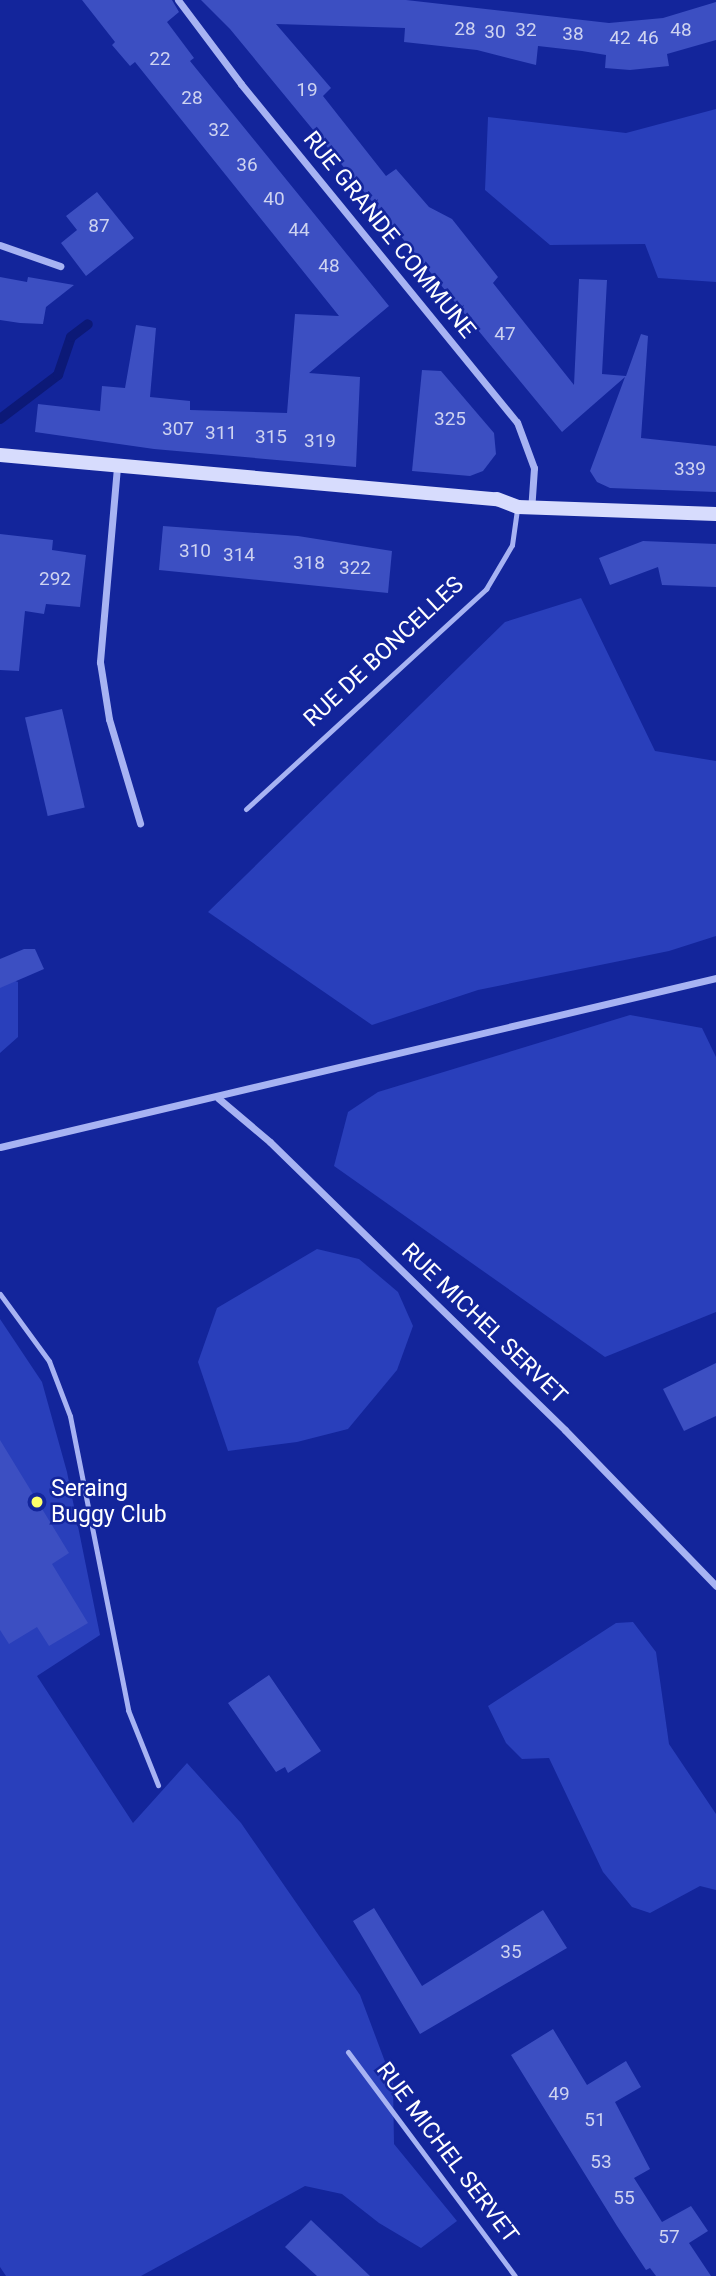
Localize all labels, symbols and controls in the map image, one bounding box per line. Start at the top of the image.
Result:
house number: 28 [454,18,476,40]
house number: 32 [515,19,537,41]
house number: 48 [670,19,692,41]
house number: 30 [484,21,506,43]
house number: 38 [562,23,584,45]
house number: 42 [609,27,631,49]
house number: 46 [637,27,659,49]
house number: 22 [149,48,171,70]
house number: 19 [296,79,318,101]
house number: 28 [181,87,203,109]
house number: 32 [208,119,230,141]
street label: RUE GRANDE COMMUNE [297,126,481,344]
house number: 36 [236,154,258,176]
house number: 40 [263,188,285,210]
house number: 87 [88,215,110,237]
house number: 44 [288,219,310,241]
house number: 48 [318,255,340,277]
house number: 47 [494,323,516,345]
house number: 325 [434,408,466,430]
house number: 307 [162,418,194,440]
house number: 311 [205,422,237,444]
house number: 315 [255,426,287,448]
house number: 319 [304,430,336,452]
house number: 339 [674,458,706,480]
house number: 310 [179,540,211,562]
house number: 314 [223,544,255,566]
house number: 318 [293,552,325,574]
house number: 322 [339,557,371,579]
house number: 292 [39,568,71,590]
street label: RUE DE BONCELLES [299,571,469,733]
street label: RUE MICHEL SERVET [396,1238,572,1410]
place label: Seraing Buggy Club [51,1475,167,1529]
marker: Seraing Buggy Club [29,1494,45,1510]
house number: 35 [500,1941,522,1963]
street label: RUE MICHEL SERVET [370,2057,524,2249]
house number: 49 [548,2083,570,2105]
house number: 51 [584,2109,606,2131]
house number: 53 [590,2151,612,2173]
house number: 55 [613,2187,635,2209]
house number: 57 [658,2226,680,2248]

